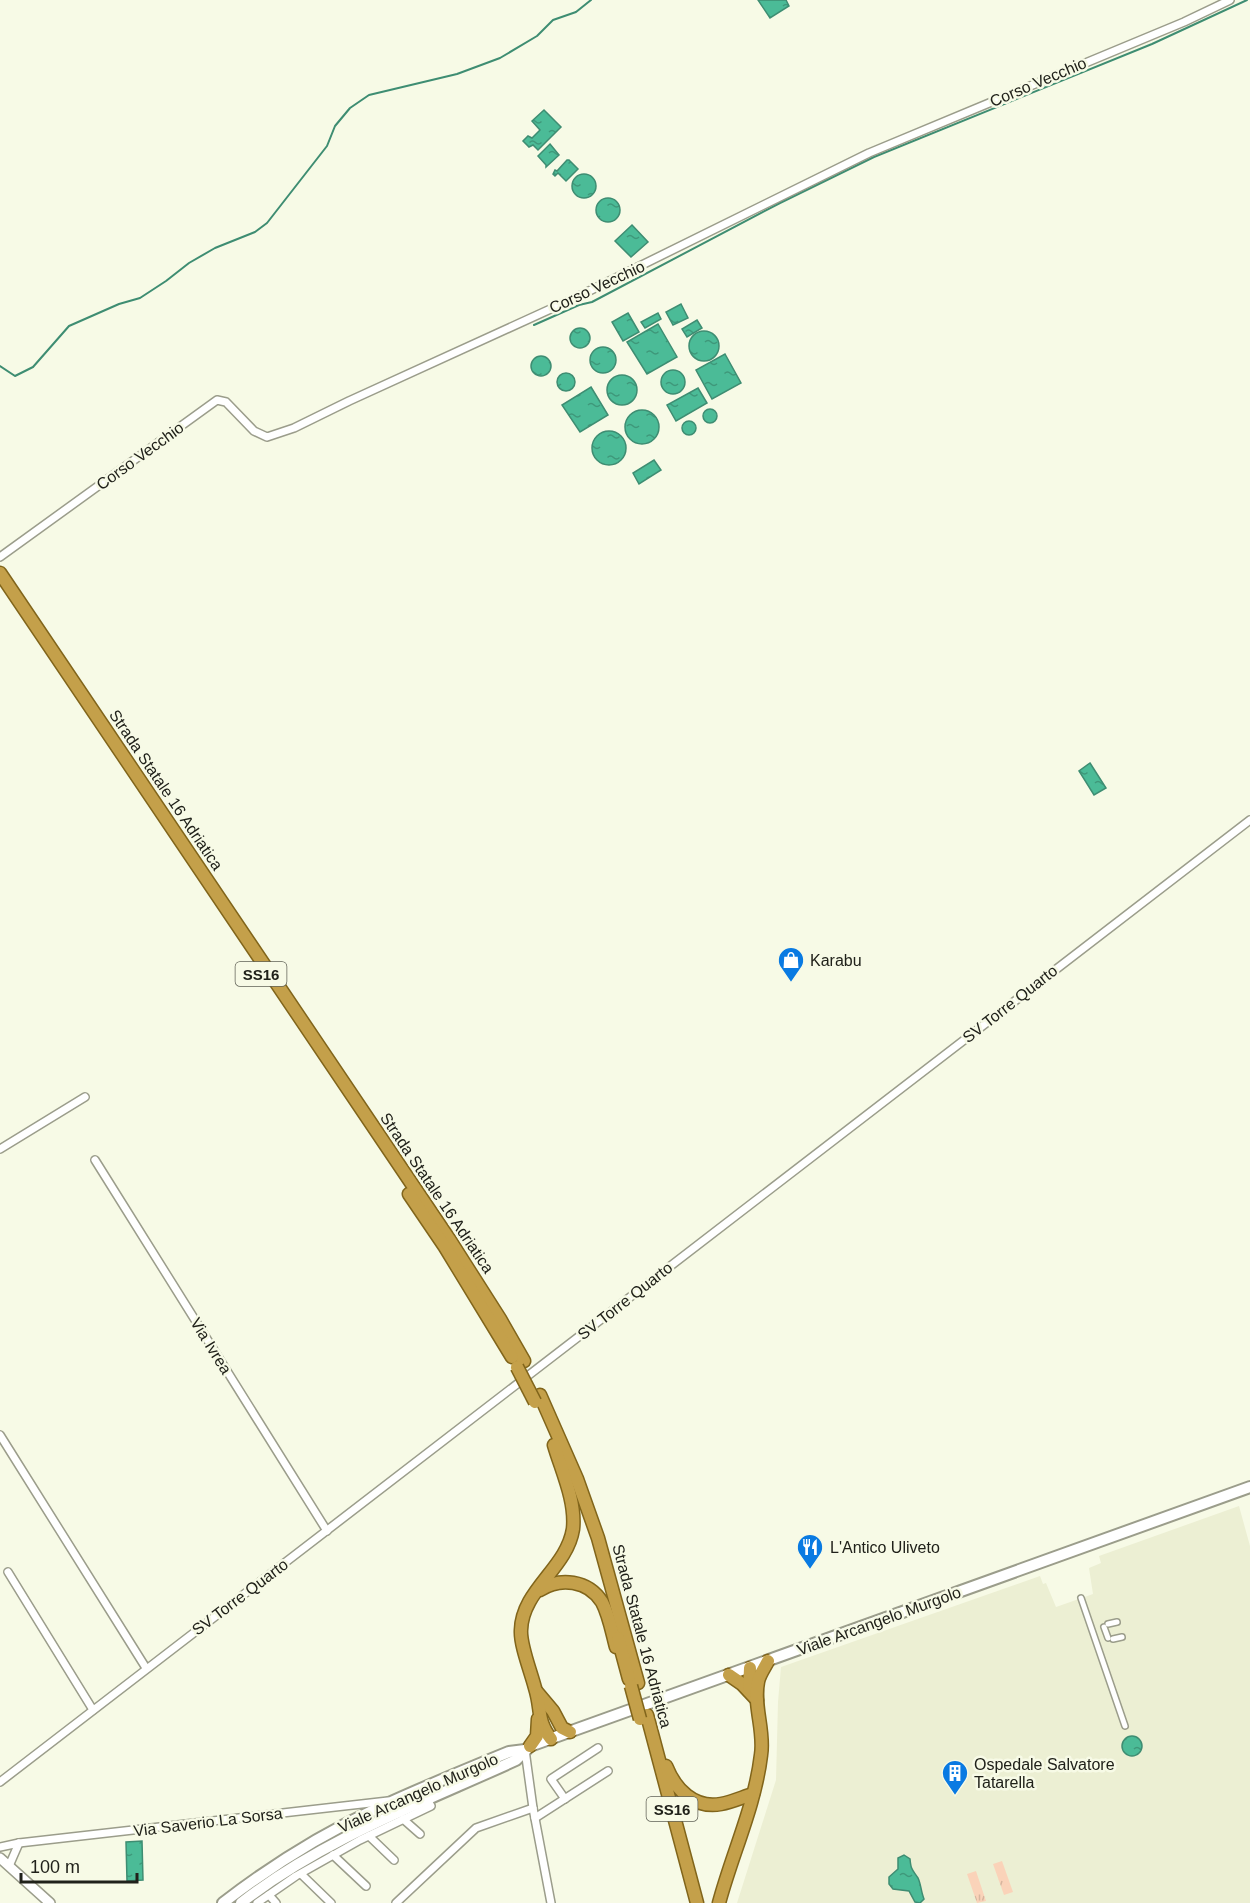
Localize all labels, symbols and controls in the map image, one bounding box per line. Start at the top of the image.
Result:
street label: Corso Vecchio [987,54,1089,110]
street label: Corso Vecchio [547,257,647,317]
street label: Corso Vecchio [93,419,187,493]
street label: Strada Statale 16 Adriatica [106,707,226,873]
shop icon: Karabu [776,945,806,983]
place label: Karabu [810,952,862,969]
road number: SS16 [236,962,286,986]
street label: SV Torre Quarto [959,962,1061,1046]
street label: Strada Statale 16 Adriatica [377,1110,497,1276]
street label: SV Torre Quarto [574,1259,676,1343]
street label: Via Ivrea [187,1315,235,1377]
restaurant icon: L'Antico Uliveto [795,1532,825,1570]
place label: L'Antico Uliveto [830,1539,940,1556]
street label: Strada Statale 16 Adriatica [609,1542,675,1730]
street label: SV Torre Quarto [189,1555,291,1638]
street label: Viale Arcangelo Murgolo [795,1583,963,1659]
street label: Viale Arcangelo Murgolo [335,1750,501,1836]
place label: Ospedale Salvatore Tatarella [974,1756,1115,1791]
building icon: Ospedale Salvatore Tatarella [940,1758,970,1796]
road number: SS16 [646,1797,698,1821]
street label: Via Saverio La Sorsa [133,1804,284,1840]
scale bar [21,1846,136,1884]
text: 100 m [30,1857,80,1877]

